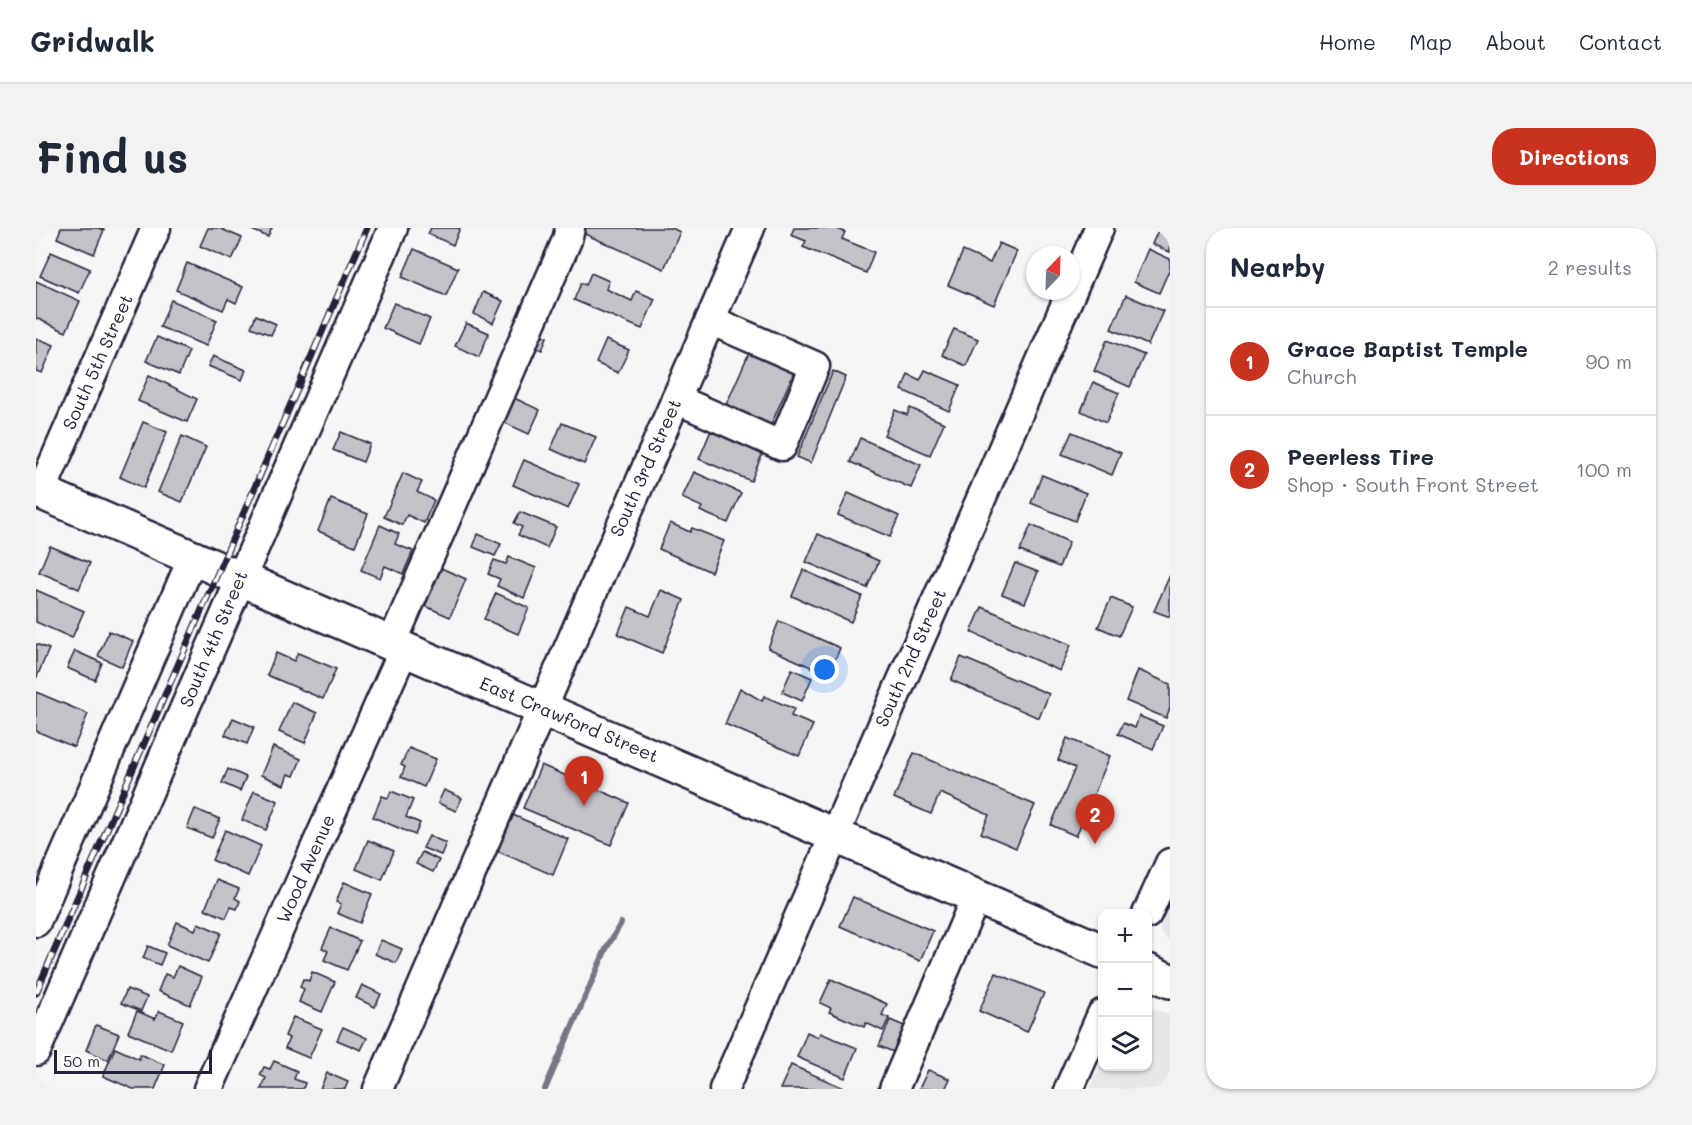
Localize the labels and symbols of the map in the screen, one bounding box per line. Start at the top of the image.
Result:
north arrow [1026,246,1080,300]
street label: South 5th Street [56,290,138,433]
street label: South 3rd Street [604,395,686,540]
street label: South 4th Street [173,567,253,711]
street label: South 2nd Street [869,585,951,731]
your location [810,655,839,684]
street label: East Crawford Street [476,670,663,768]
pin: 1 [564,756,604,806]
pin: 2 [1076,794,1114,844]
street label: Wood Avenue [270,810,340,927]
scale bar [54,1047,212,1074]

